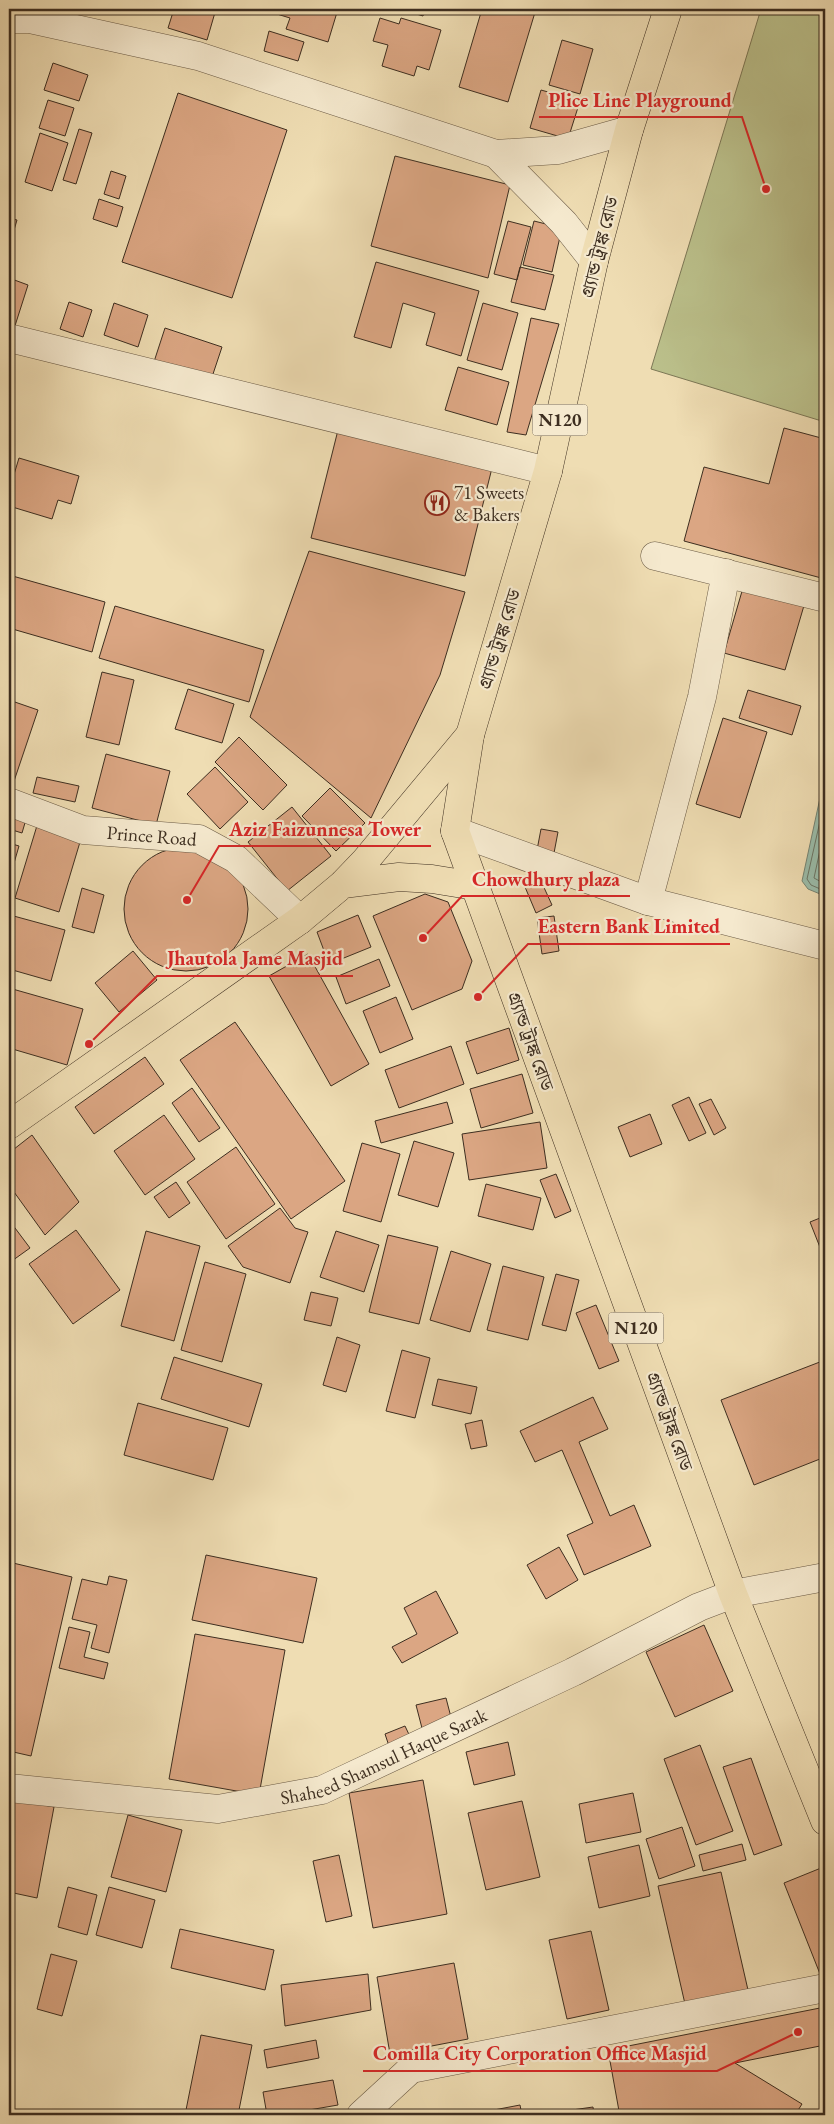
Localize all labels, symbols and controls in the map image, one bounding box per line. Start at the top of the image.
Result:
callout: Plice Line Playground [539,82,742,117]
text: Plice Line Playground [548,87,732,113]
street label: গ্র্যান্ড ট্রাঙ্ক রোড [575,193,624,300]
road number: N120 [532,404,588,436]
place label: 71 Sweets & Bakers [454,480,524,527]
restaurant icon: 71 Sweets & Bakers [424,490,450,516]
street label: গ্র্যান্ড ট্রাঙ্ক রোড [472,585,527,692]
callout: Aziz Faizunnesa Tower [219,811,431,846]
text: Aziz Faizunnesa Tower [228,816,422,842]
street label: Prince Road [106,820,198,852]
callout: Chowdhury plaza [462,861,630,896]
text: Chowdhury plaza [472,866,620,892]
callout: Eastern Bank Limited [528,909,730,944]
text: Eastern Bank Limited [538,913,720,939]
callout: Jhautola Jame Masjid [157,941,353,976]
text: Jhautola Jame Masjid [165,945,343,971]
street label: গ্র্যান্ড ট্রাঙ্ক রোড [501,988,560,1095]
road number: N120 [608,1312,664,1344]
street label: গ্র্যান্ড ট্রাঙ্ক রোড [640,1368,699,1475]
street label: Shaheed Shamsul Haque Sarak [278,1702,492,1810]
callout: Comilla City Corporation Office Masjid [363,2036,717,2071]
text: Comilla City Corporation Office Masjid [373,2040,707,2066]

